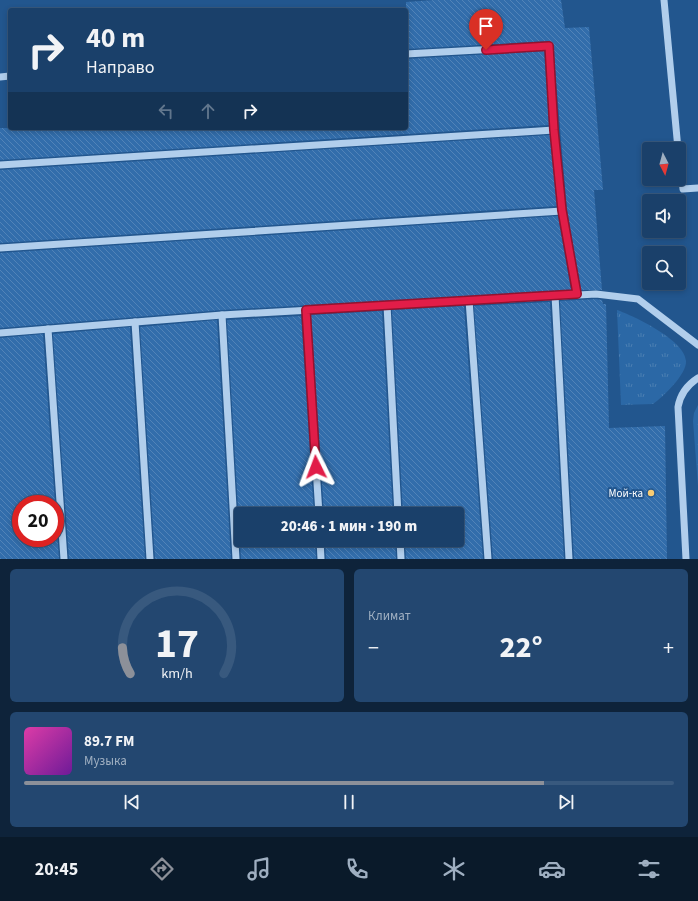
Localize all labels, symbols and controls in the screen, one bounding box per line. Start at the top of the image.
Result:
pin [469,9,503,50]
icon: arrive [475,15,497,37]
text: 40 m [86,18,145,58]
icon: right [20,24,72,76]
text: Направо [86,55,154,80]
icon: left [155,100,177,122]
icon: ahead [197,100,219,122]
icon: right [239,100,261,122]
north arrow [642,142,686,186]
map controls [642,142,686,290]
button: sound [642,194,686,238]
button: search [642,246,686,290]
position arrow [295,446,337,488]
place label: Мой-ка [609,486,643,501]
marker: Мой-ка [646,488,656,498]
speed limit sign: 20 [12,495,64,547]
text: 20:46 · 1 мин · 190 m [281,516,417,537]
text: Климат [368,607,411,625]
text: 17 [155,613,199,673]
text: 22° [499,626,543,669]
text: − [368,632,379,664]
text: + [663,632,674,664]
text: km/h [161,662,193,683]
text: 89.7 FM [84,731,135,752]
text: Музыка [84,752,127,770]
icon: previous [121,791,143,813]
icon: pause [338,791,360,813]
icon: next [555,791,577,813]
icon: directions [148,855,176,883]
icon: music [245,855,273,883]
icon: phone [343,855,371,883]
icon: climate [440,855,468,883]
icon: car [538,855,566,883]
icon: filters [635,855,663,883]
text: 20:45 [35,857,78,882]

